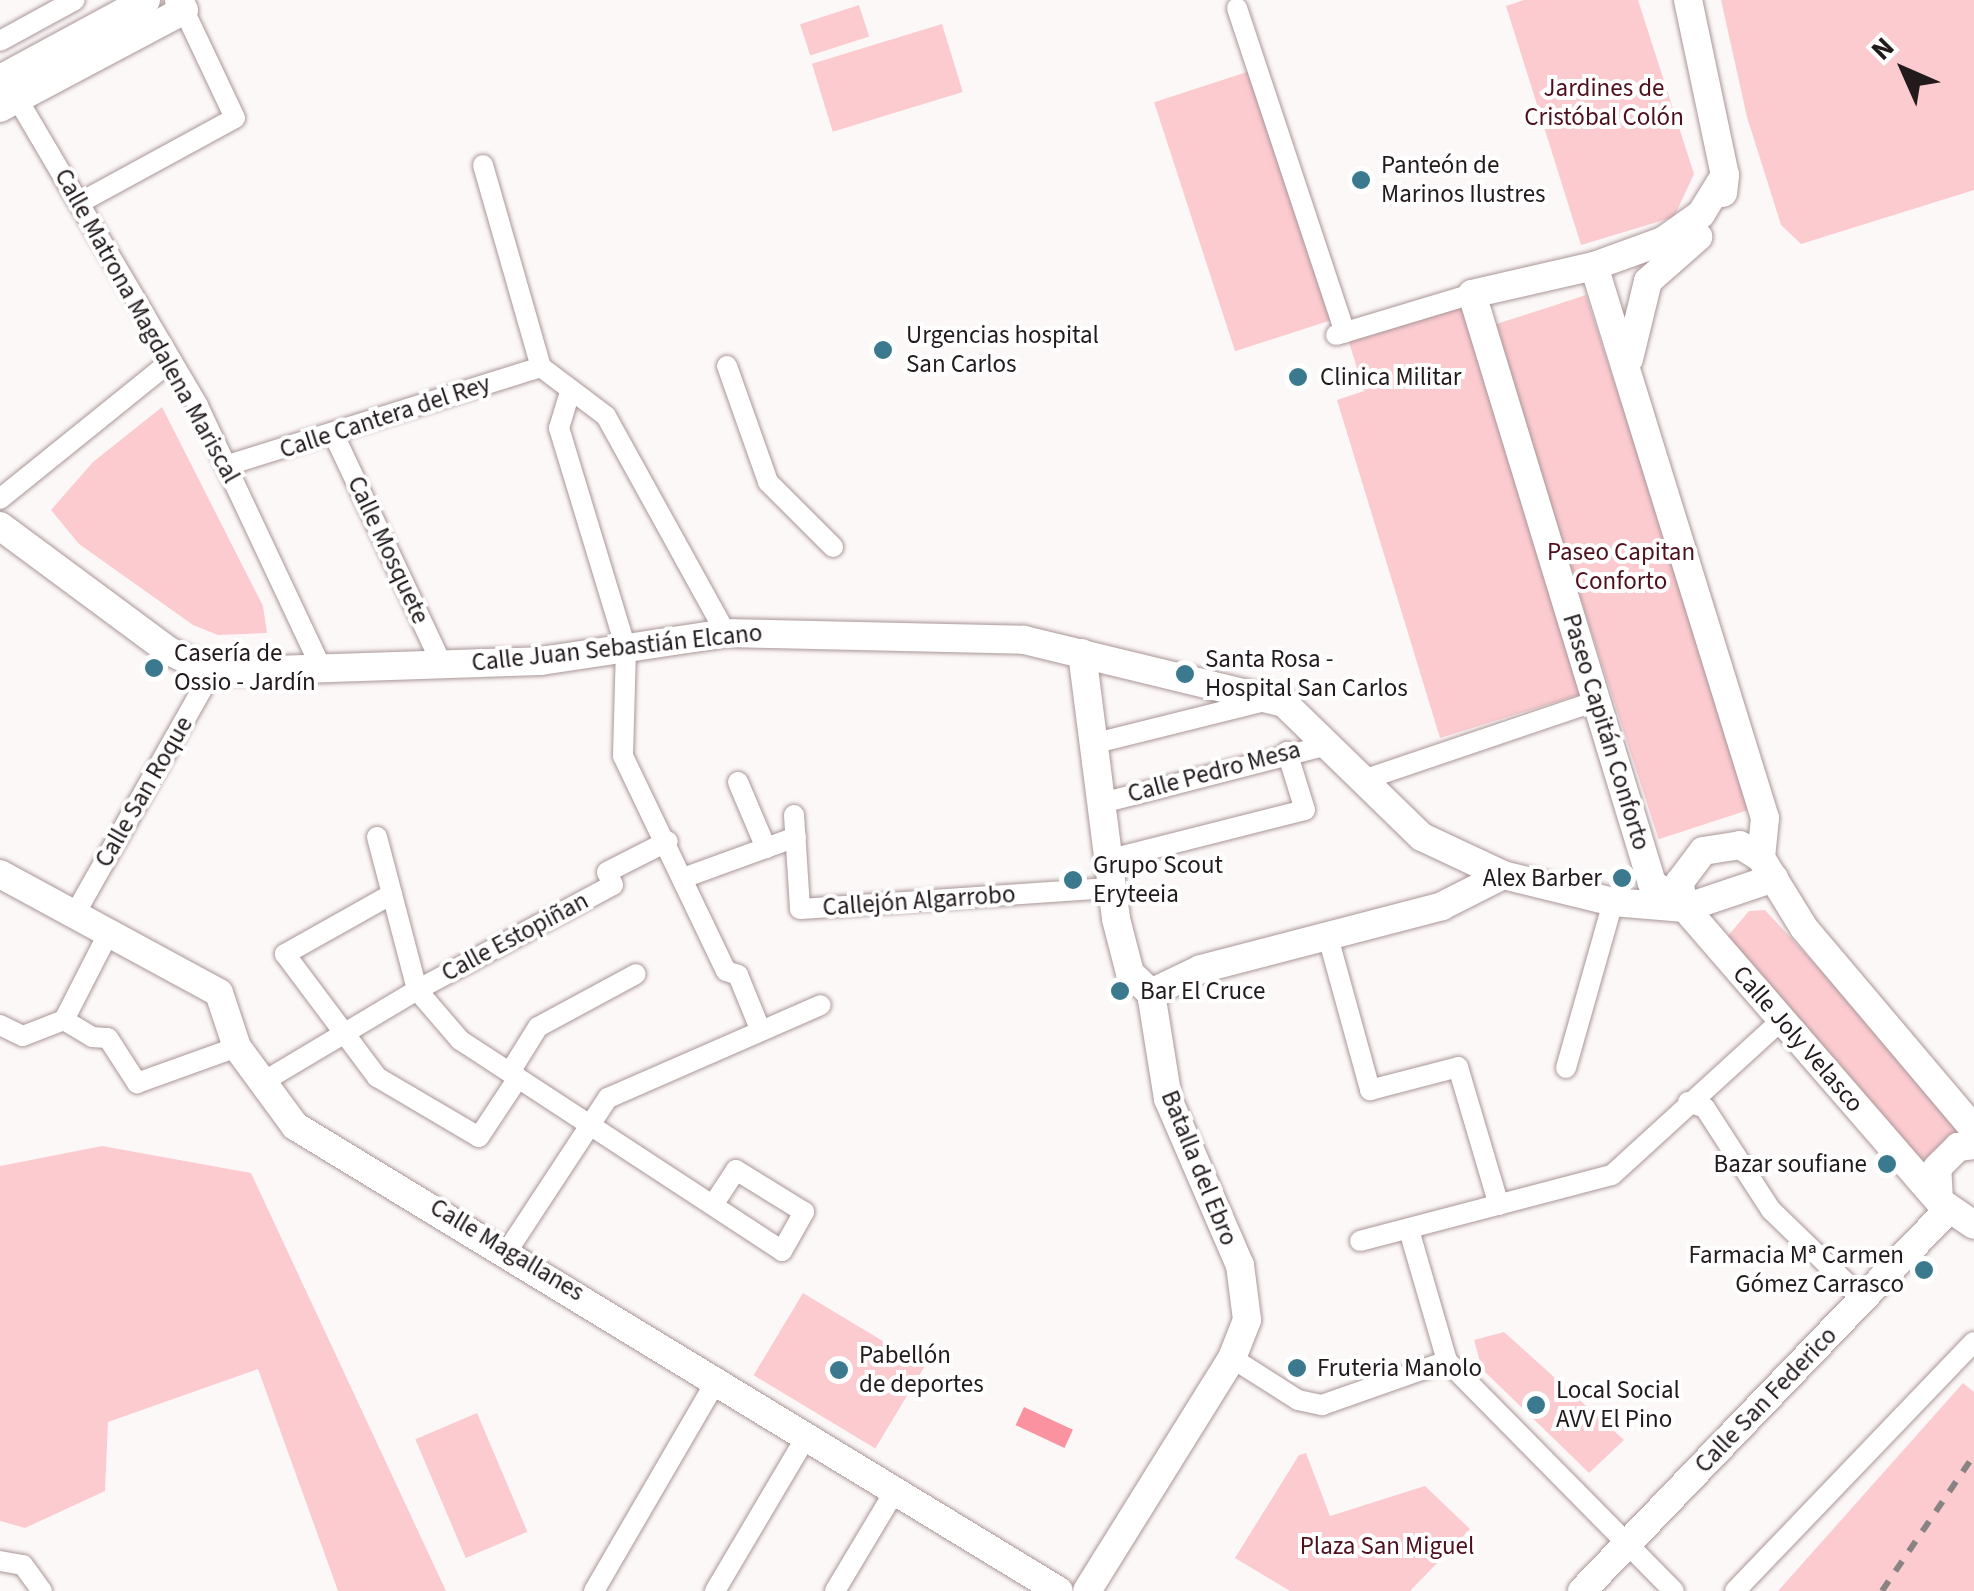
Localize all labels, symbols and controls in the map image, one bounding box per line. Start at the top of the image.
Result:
north arrow [1854,20,1954,120]
text: N [1862,28,1904,70]
park label: Jardines de Cristóbal Colón [1524,74,1684,133]
place label: Panteón de Marinos Ilustres [1381,151,1546,210]
street label: Calle Matrona Magdalena Mariscal [48,164,246,488]
marker: Panteón de Marinos Ilustres [1350,169,1372,191]
place label: Urgencias hospital San Carlos [906,321,1099,380]
marker: Urgencias hospital San Carlos [870,337,896,363]
place label: Clinica Militar [1320,362,1461,392]
marker: Clinica Militar [1285,364,1311,390]
street label: Calle Cantera del Rey [276,369,494,465]
street label: Calle Mosquete [341,471,435,629]
park label: Paseo Capitan Conforto [1547,538,1695,597]
street label: Paseo Capitán Conforto [1556,610,1656,854]
street label: Calle Juan Sebastián Elcano [470,618,764,678]
place label: Casería de Ossio - Jardín [174,639,316,698]
place label: Santa Rosa - Hospital San Carlos [1205,645,1408,704]
marker: Casería de Ossio - Jardín [143,657,165,679]
marker: Santa Rosa - Hospital San Carlos [1174,663,1196,685]
street label: Calle San Roque [89,711,199,873]
street label: Calle Pedro Mesa [1124,735,1304,809]
place label: Grupo Scout Eryteeia [1093,851,1223,910]
place label: Alex Barber [1483,863,1602,893]
marker: Alex Barber [1611,867,1633,889]
marker: Grupo Scout Eryteeia [1062,869,1084,891]
street label: Callejón Algarrobo [822,879,1016,923]
street label: Calle Estopiñan [437,886,593,988]
street label: Calle Joly Velasco [1726,960,1870,1118]
place label: Bar El Cruce [1140,976,1265,1006]
marker: Bar El Cruce [1109,980,1131,1002]
street label: Batalla del Ebro [1154,1086,1244,1250]
place label: Bazar soufiane [1714,1149,1867,1179]
marker: Bazar soufiane [1876,1153,1898,1175]
street label: Calle Magallanes [424,1192,590,1308]
place label: Farmacia Mª Carmen Gómez Carrasco [1689,1241,1904,1300]
marker: Farmacia Mª Carmen Gómez Carrasco [1913,1259,1935,1281]
street label: Calle San Federico [1689,1321,1843,1479]
place label: Pabellón de deportes [859,1341,984,1400]
place label: Fruteria Manolo [1317,1353,1482,1383]
marker: Fruteria Manolo [1286,1357,1308,1379]
marker: Pabellón de deportes [828,1359,850,1381]
place label: Local Social AVV El Pino [1556,1376,1680,1435]
marker: Local Social AVV El Pino [1525,1394,1547,1416]
park label: Plaza San Miguel [1300,1531,1474,1561]

